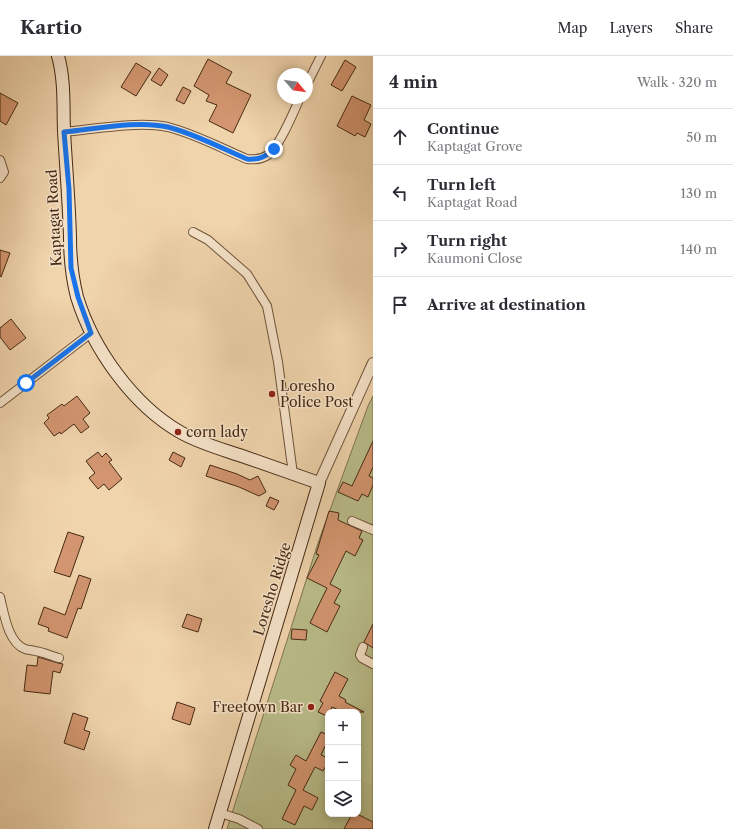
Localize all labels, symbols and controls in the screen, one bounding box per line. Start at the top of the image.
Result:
text: Kartio [20,16,82,39]
text: Map [557,19,587,37]
text: Layers [609,19,653,37]
text: Share [675,19,713,37]
north arrow [277,68,313,104]
text: 4 min [389,72,438,92]
text: Walk · 320 m [637,74,717,90]
text: Continue [427,119,499,138]
icon: ahead [389,126,411,148]
text: 50 m [686,129,717,145]
text: Kaptagat Grove [427,138,523,154]
route end [265,140,283,158]
street label: Kaptagat Road [42,168,66,267]
text: Turn left [427,175,496,194]
icon: left [389,182,411,204]
text: 130 m [681,185,717,201]
text: Kaptagat Road [427,194,517,210]
text: Turn right [427,231,507,250]
icon: right [389,238,411,260]
text: 140 m [680,241,717,257]
text: Kaumoni Close [427,250,522,266]
icon: arrive [389,294,411,316]
text: Arrive at destination [427,295,586,314]
route start [17,374,35,392]
place label: Loresho Police Post [280,377,353,411]
marker: Loresho Police Post [267,389,277,399]
place label: corn lady [186,423,248,441]
marker: corn lady [173,427,183,437]
street label: Loresho Ridge [249,540,295,638]
place label: Freetown Bar [212,698,303,716]
marker: Freetown Bar [306,702,316,712]
map controls [325,709,361,817]
button: + [325,709,361,745]
button: − [325,745,361,781]
button: layers [325,781,361,817]

